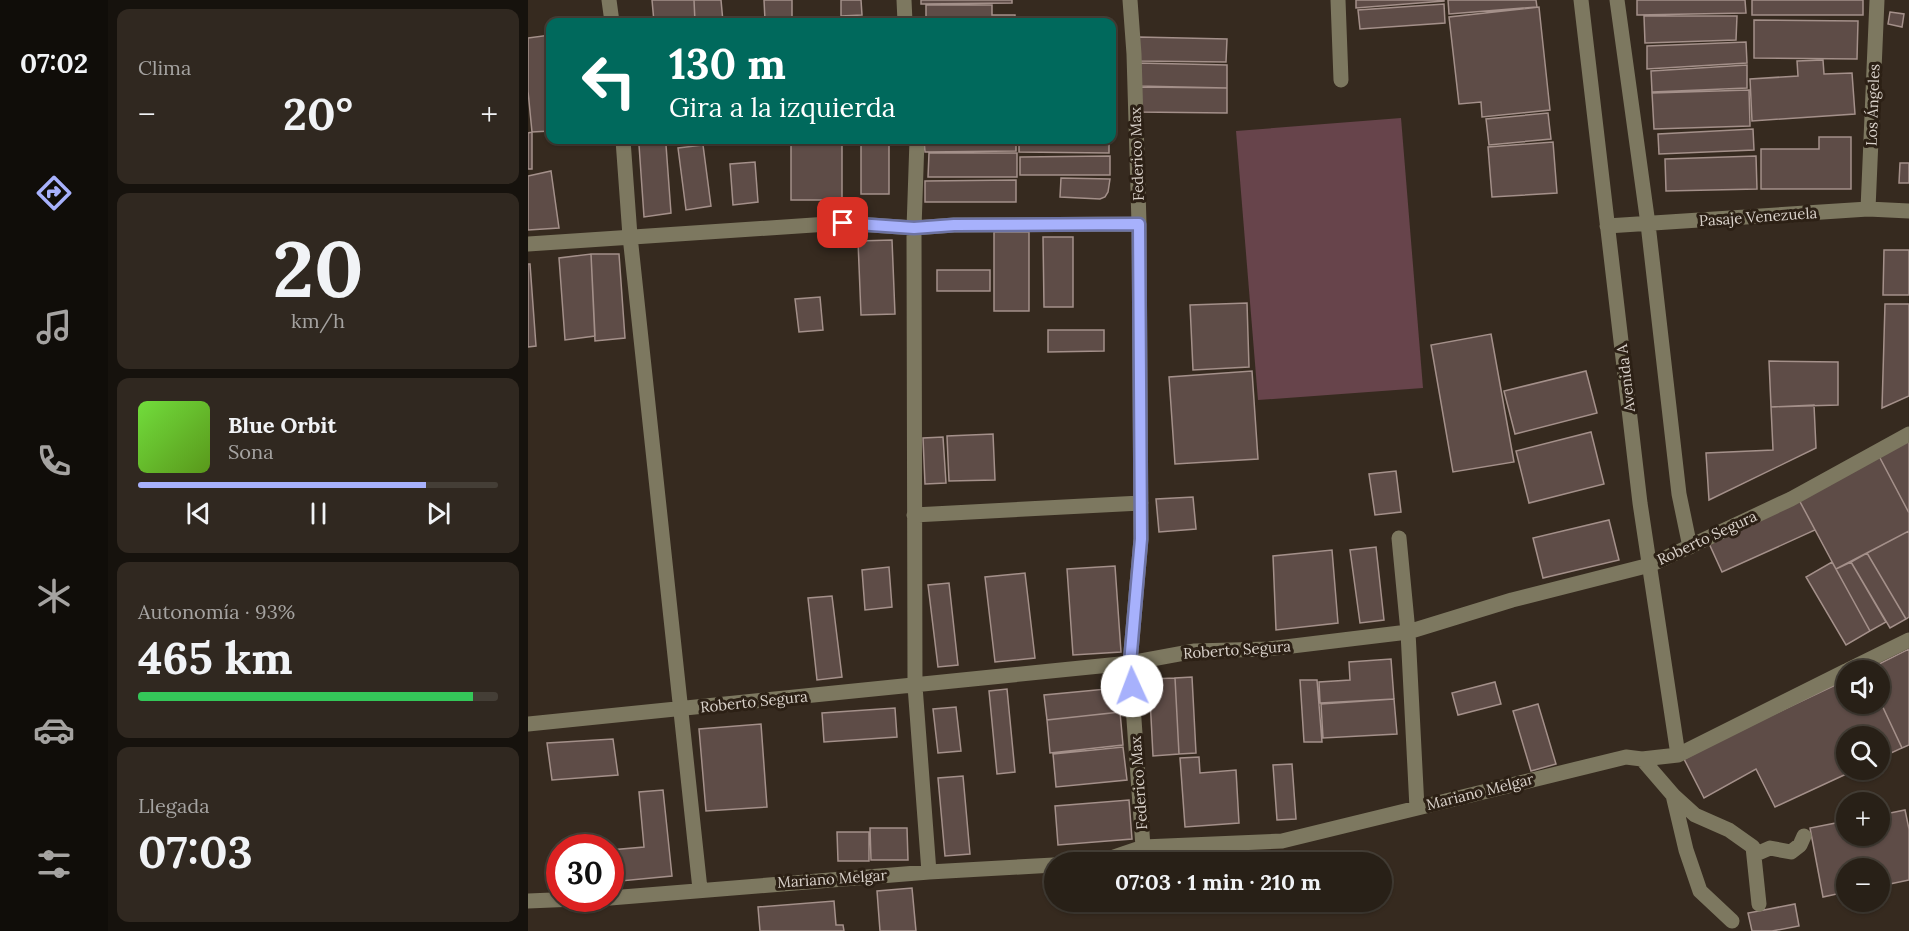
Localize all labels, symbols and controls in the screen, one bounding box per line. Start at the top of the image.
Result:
text: 130 m [669,37,786,91]
icon: left [570,42,648,120]
text: 07:02 [20,46,88,80]
text: Clima [138,55,191,80]
street label: Los Ángeles [1862,63,1883,146]
text: 20° [283,85,353,142]
text: Gira a la izquierda [669,90,896,124]
text: − [138,93,156,135]
text: + [480,93,498,135]
street label: Federico Max [1125,107,1148,201]
icon: directions [33,172,75,214]
pin [817,197,868,248]
street label: Pasaje Venezuela [1698,203,1818,230]
icon: arrive [826,206,859,239]
text: 20 [272,219,364,318]
icon: music [33,306,75,348]
text: km/h [291,308,345,333]
street label: Avenida A [1612,343,1639,414]
text: Blue Orbit [228,411,336,439]
text: Sona [228,439,274,464]
icon: phone [33,440,75,482]
icon: previous [182,497,215,530]
icon: pause [302,497,335,530]
icon: next [422,497,455,530]
street label: Roberto Segura [1654,506,1760,569]
icon: climate [33,575,75,617]
text: Autonomía · 93% [138,599,295,624]
text: 465 km [138,629,293,686]
street label: Roberto Segura [1182,636,1292,663]
position arrow [1100,654,1164,718]
map controls [1836,660,1890,912]
button: sound [1836,660,1890,714]
street label: Roberto Segura [699,686,809,717]
icon: car [33,709,75,751]
button: search [1836,726,1890,780]
street label: Federico Max [1126,735,1151,831]
street label: Mariano Melgar [1424,769,1536,814]
button: + [1836,792,1890,846]
text: Llegada [138,793,210,818]
text: 07:03 [138,823,253,880]
speed limit sign: 30 [546,834,624,912]
icon: filters [33,843,75,885]
button: − [1836,858,1890,912]
street label: Mariano Melgar [776,865,888,892]
text: 07:03 · 1 min · 210 m [1115,868,1321,896]

